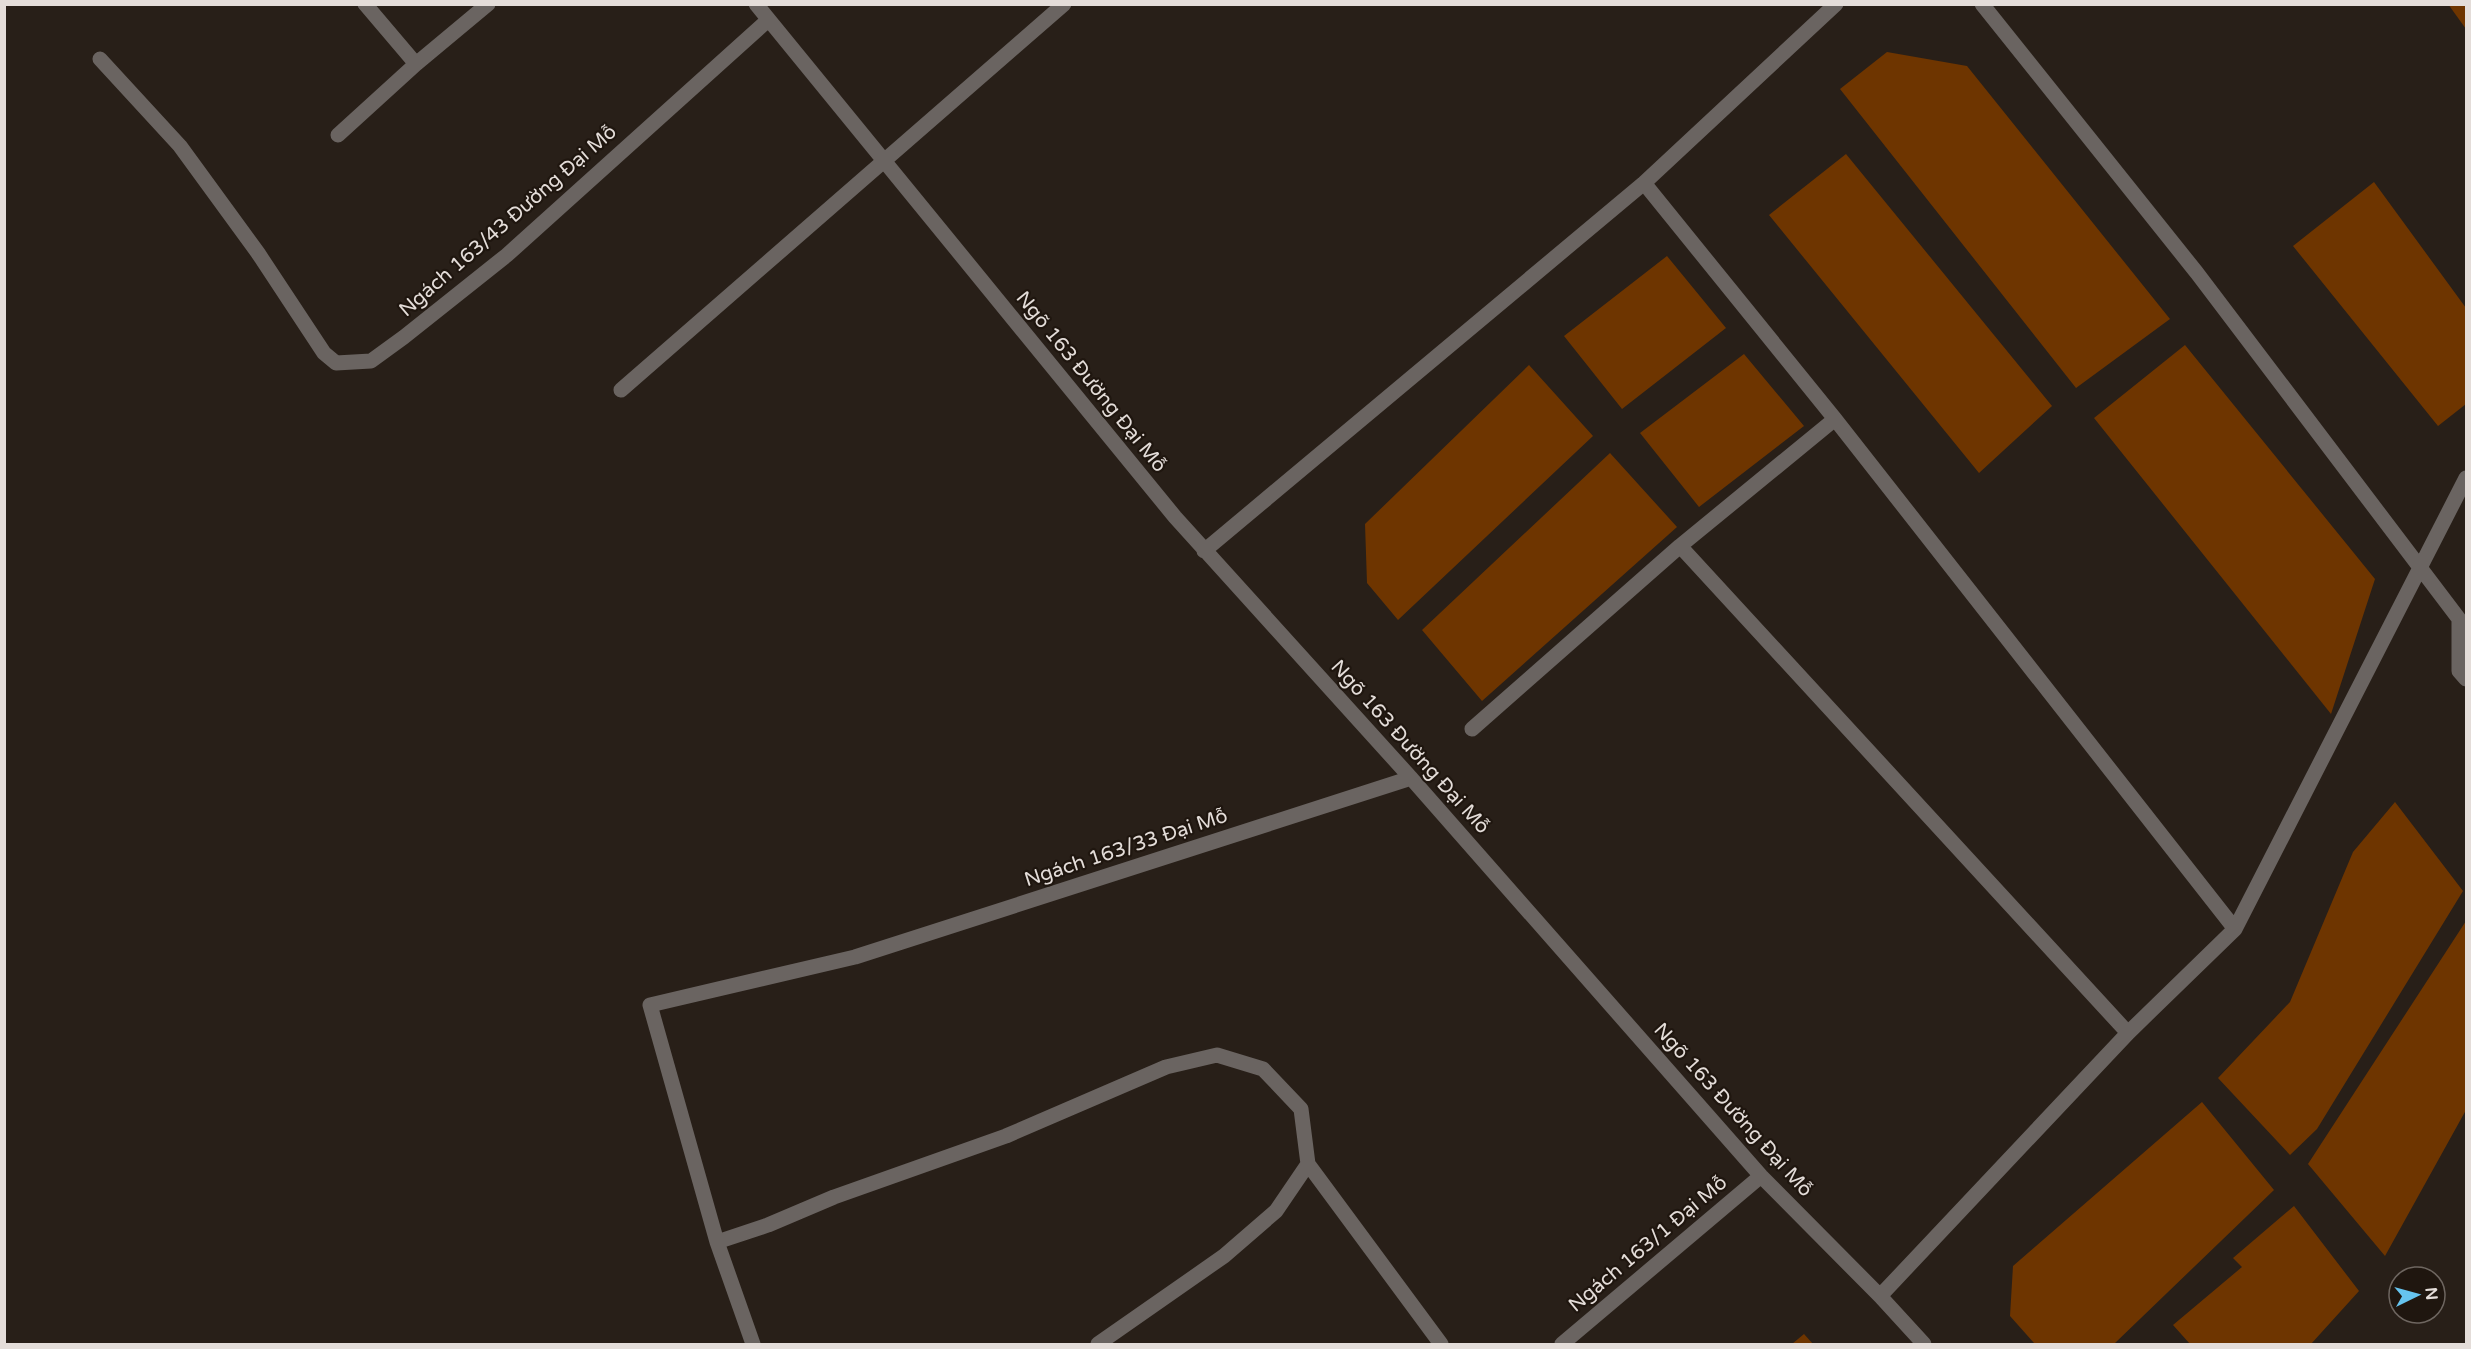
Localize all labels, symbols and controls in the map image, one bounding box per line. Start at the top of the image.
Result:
street label: Ngách 163/43 Đường Đại Mỗ [394,120,622,322]
street label: Ngõ 163 Đường Đại Mỗ [1011,287,1171,477]
street label: Ngõ 163 Đường Đại Mỗ [1326,655,1494,839]
street label: Ngách 163/33 Đại Mỗ [1021,804,1231,892]
street label: Ngõ 163 Đường Đại Mỗ [1649,1018,1817,1202]
street label: Ngách 163/1 Đại Mỗ [1564,1171,1732,1317]
north arrow [2387,1265,2447,1325]
text: N [2420,1287,2441,1301]

